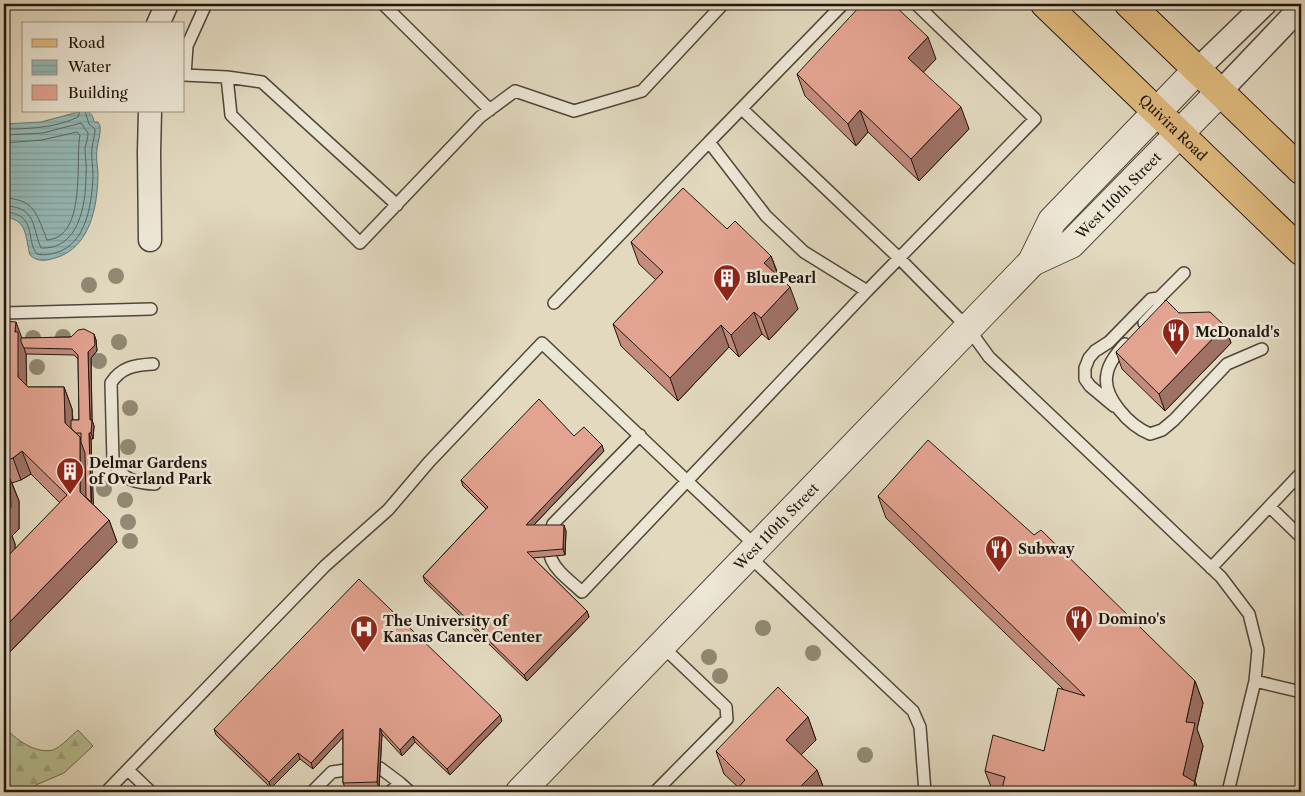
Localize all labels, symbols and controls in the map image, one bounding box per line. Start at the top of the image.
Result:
legend [22,22,185,112]
text: Road [68,33,105,52]
text: Water [67,57,112,76]
text: Building [68,83,128,102]
street label: Quivira Road [1135,91,1211,165]
street label: West 110th Street [1071,148,1165,243]
building icon: BluePearl [712,263,742,302]
place label: BluePearl [746,269,816,287]
restaurant icon: McDonald's [1161,317,1191,356]
place label: McDonald's [1195,323,1280,341]
place label: Delmar Gardens of Overland Park [89,454,212,488]
building icon: Delmar Gardens of Overland Park [55,456,85,495]
street label: West 110th Street [729,479,823,575]
restaurant icon: Subway [984,534,1014,573]
place label: Subway [1018,540,1075,558]
restaurant icon: Domino's [1064,604,1094,643]
place label: Domino's [1098,610,1166,628]
place label: The University of Kansas Cancer Center [383,612,542,646]
hospital icon: The University of Kansas Cancer Center [349,614,379,653]

